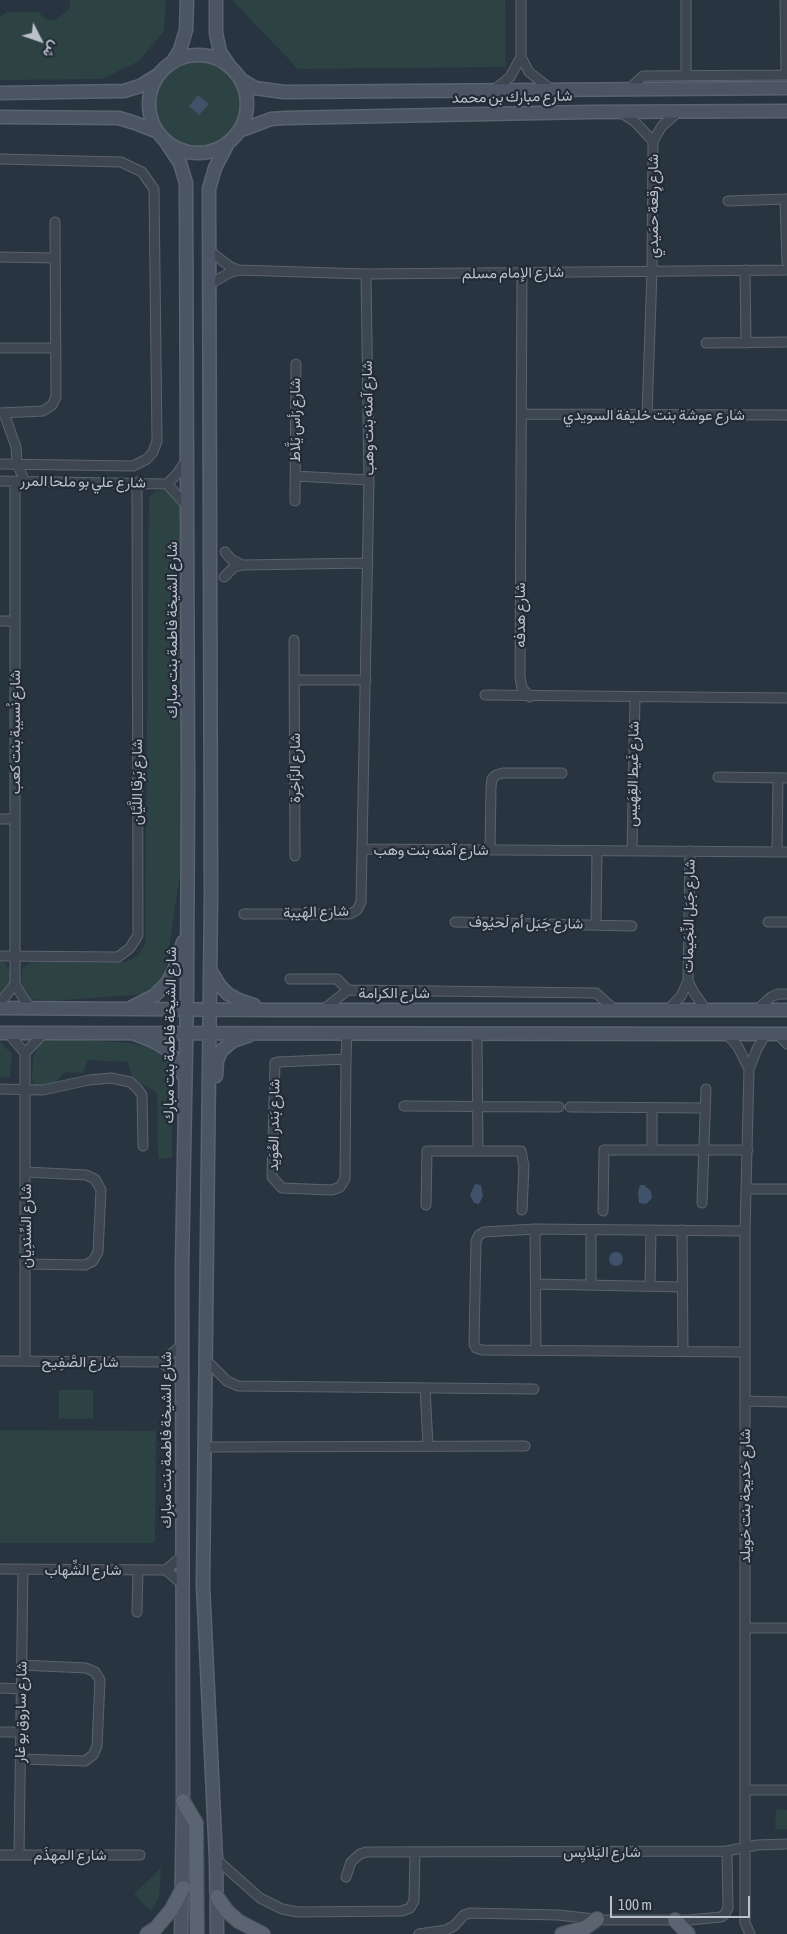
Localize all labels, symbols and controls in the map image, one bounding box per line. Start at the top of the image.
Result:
north arrow [15,15,65,65]
text: ش [40,38,63,61]
street label: شارع مبارك بن محمد [451,87,573,107]
street label: شارع رِقعة حمَيدي [644,154,662,258]
street label: شارع الإمام مسلم [462,263,564,283]
street label: شارع آمنه بنت وهب [358,360,378,476]
street label: شارع رَأس يَلَّاط [286,378,304,462]
street label: شارع عوشة بنت خليفة السويدي [563,406,745,424]
street label: شارع علي بو ملحا المرر [20,472,146,492]
street label: شارع الشيخة فاطمة بنت مبارك [163,541,181,719]
street label: شارع هدفه [511,582,529,648]
street label: شارع نُسيبة بنت كعب [6,670,24,794]
street label: شارع غَيط القِهَيس [623,721,643,827]
street label: شارع الزَّاخِرة [286,733,304,803]
street label: شارع بَرقا اللَّيَّان [128,739,146,825]
street label: شارع آمنه بنت وهب [373,841,489,859]
street label: شارع جَبَل النِّجَيمات [679,859,699,973]
street label: شارع الهَيبة [283,902,349,922]
street label: شارع جَبَل أم لَحيُوف [469,913,583,933]
street label: شارع الشيخة فاطمة بنت مبارك [159,946,181,1124]
street label: شارع الكرامة [358,984,430,1002]
street label: شارع بَندر العُوَيد [264,1079,284,1171]
street label: شارع السِّندِيان [17,1184,35,1268]
street label: شارع الشيخة فاطمة بنت مبارك [157,1351,175,1529]
street label: شارع الصَّفِيح [42,1353,118,1371]
street label: شارع خديجة بنت خويلد [736,1429,754,1563]
street label: شارع الشِّهاب [44,1561,122,1579]
street label: شارع ساروق بو غار [11,1661,31,1763]
street label: شارع اليَلايِس [563,1843,641,1861]
street label: شارع المِهذَم [34,1846,106,1864]
scale bar [612,1886,752,1918]
text: 100 m [618,1896,652,1913]

